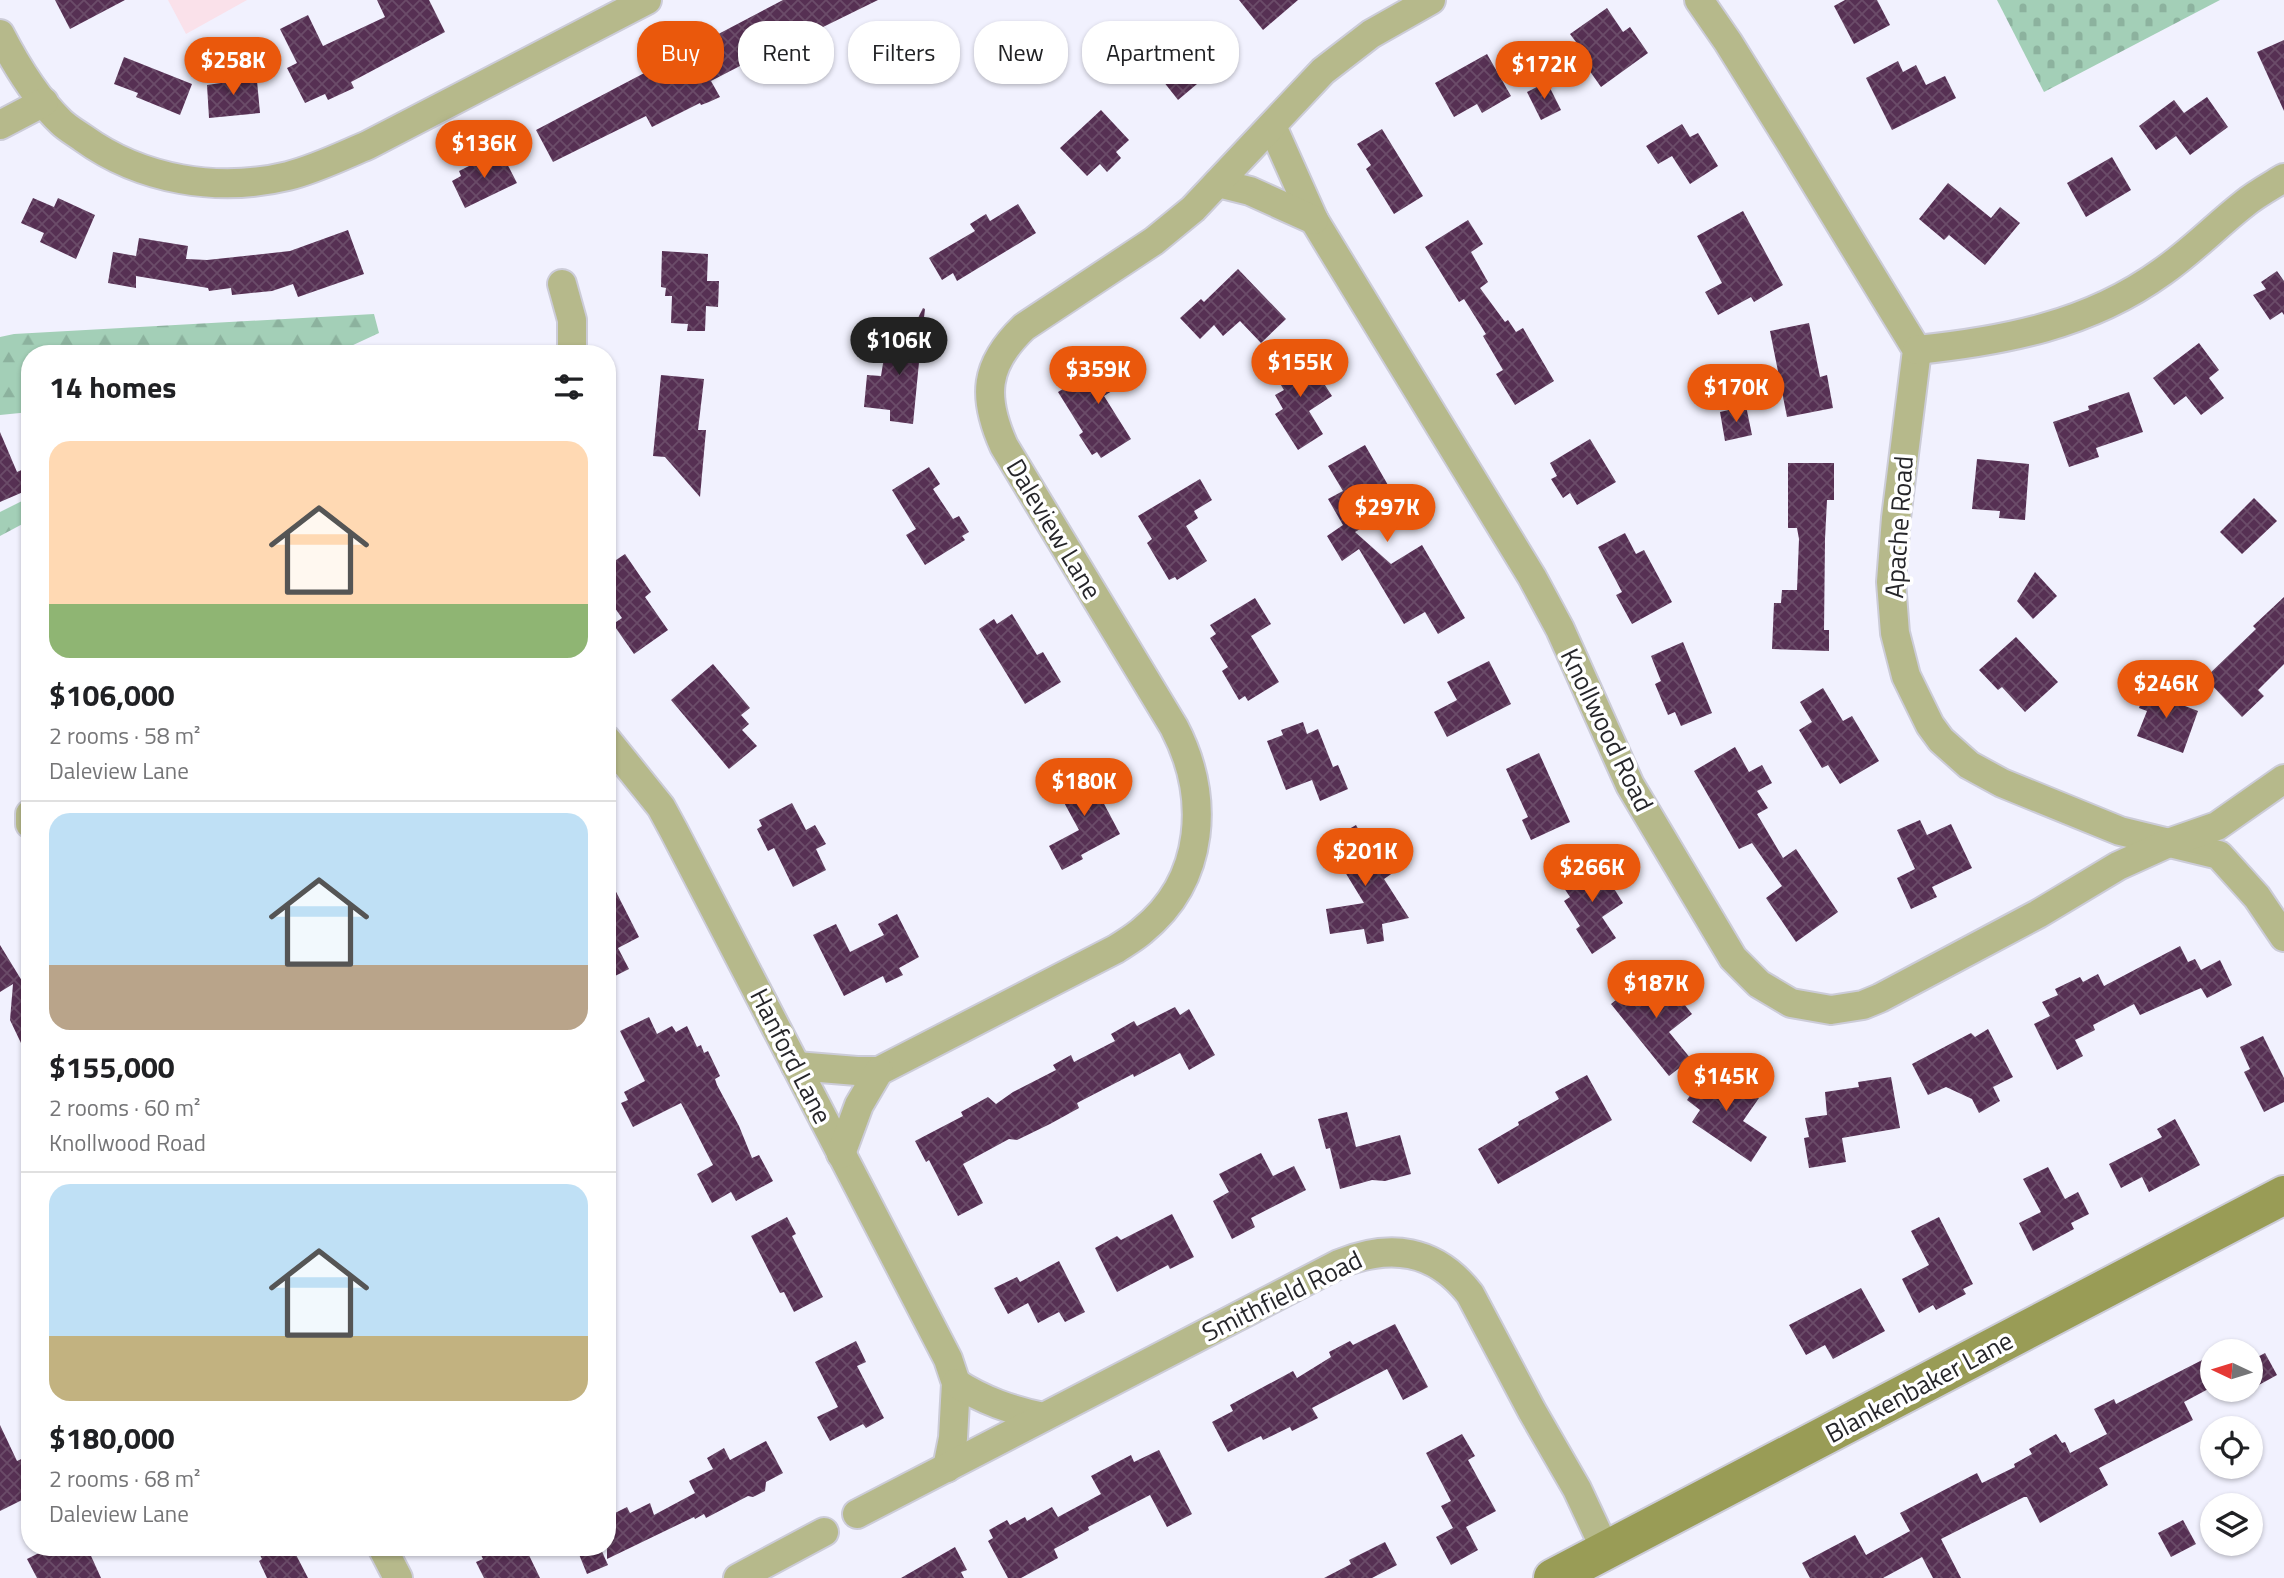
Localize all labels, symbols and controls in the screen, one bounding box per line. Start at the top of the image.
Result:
chip: Buy [637,21,724,84]
chip: Rent [738,21,834,84]
chip: Filters [848,21,960,84]
chip: New [974,21,1068,84]
chip: Apartment [1082,21,1239,84]
pin: $258K [184,38,282,97]
text: $258K [200,42,266,77]
pin: $172K [1495,42,1593,101]
text: $172K [1511,46,1577,81]
pin: $136K [435,120,533,180]
text: $136K [451,125,517,160]
pin: $106K [850,318,948,377]
text: $106K [866,322,932,357]
pin: $155K [1251,340,1349,399]
text: $155K [1267,344,1333,379]
pin: $359K [1049,346,1147,406]
text: $359K [1065,351,1131,386]
text: 14 homes [49,364,176,410]
pin: $170K [1687,364,1785,424]
icon: filters [550,368,588,406]
text: $170K [1703,369,1769,404]
street label: Daleview Lane [997,451,1112,607]
street label: Apache Road [1874,454,1923,599]
pin: $297K [1338,484,1436,544]
icon: home [256,487,382,613]
text: $297K [1354,489,1420,524]
street label: Knollwood Road [1551,642,1664,818]
pin: $246K [2117,660,2215,720]
text: $246K [2133,665,2199,700]
text: $106,000 [49,672,175,718]
text: 2 rooms · 58 m² [49,718,200,753]
text: Daleview Lane [49,753,189,788]
pin: $180K [1035,758,1133,818]
text: $180K [1051,763,1117,798]
pin: $201K [1316,828,1414,888]
text: $201K [1332,833,1398,868]
pin: $266K [1543,844,1641,904]
text: $266K [1559,849,1625,884]
icon: home [256,859,382,985]
pin: $187K [1607,960,1705,1020]
text: $187K [1623,965,1689,1000]
street label: Hanford Lane [741,981,842,1130]
text: $155,000 [49,1044,175,1090]
pin: $145K [1677,1054,1775,1113]
text: $145K [1693,1058,1759,1093]
text: 2 rooms · 60 m² [49,1090,200,1125]
text: Knollwood Road [49,1125,206,1160]
icon: home [256,1230,382,1356]
street label: Smithfield Road [1195,1240,1368,1351]
street label: Blankenbaker Lane [1818,1321,2020,1452]
north arrow [2200,1339,2263,1402]
map controls [2200,1339,2263,1556]
text: $180,000 [49,1415,175,1461]
button: locate [2200,1416,2263,1479]
text: 2 rooms · 68 m² [49,1461,200,1496]
button: layers [2200,1493,2263,1556]
text: Daleview Lane [49,1496,189,1531]

